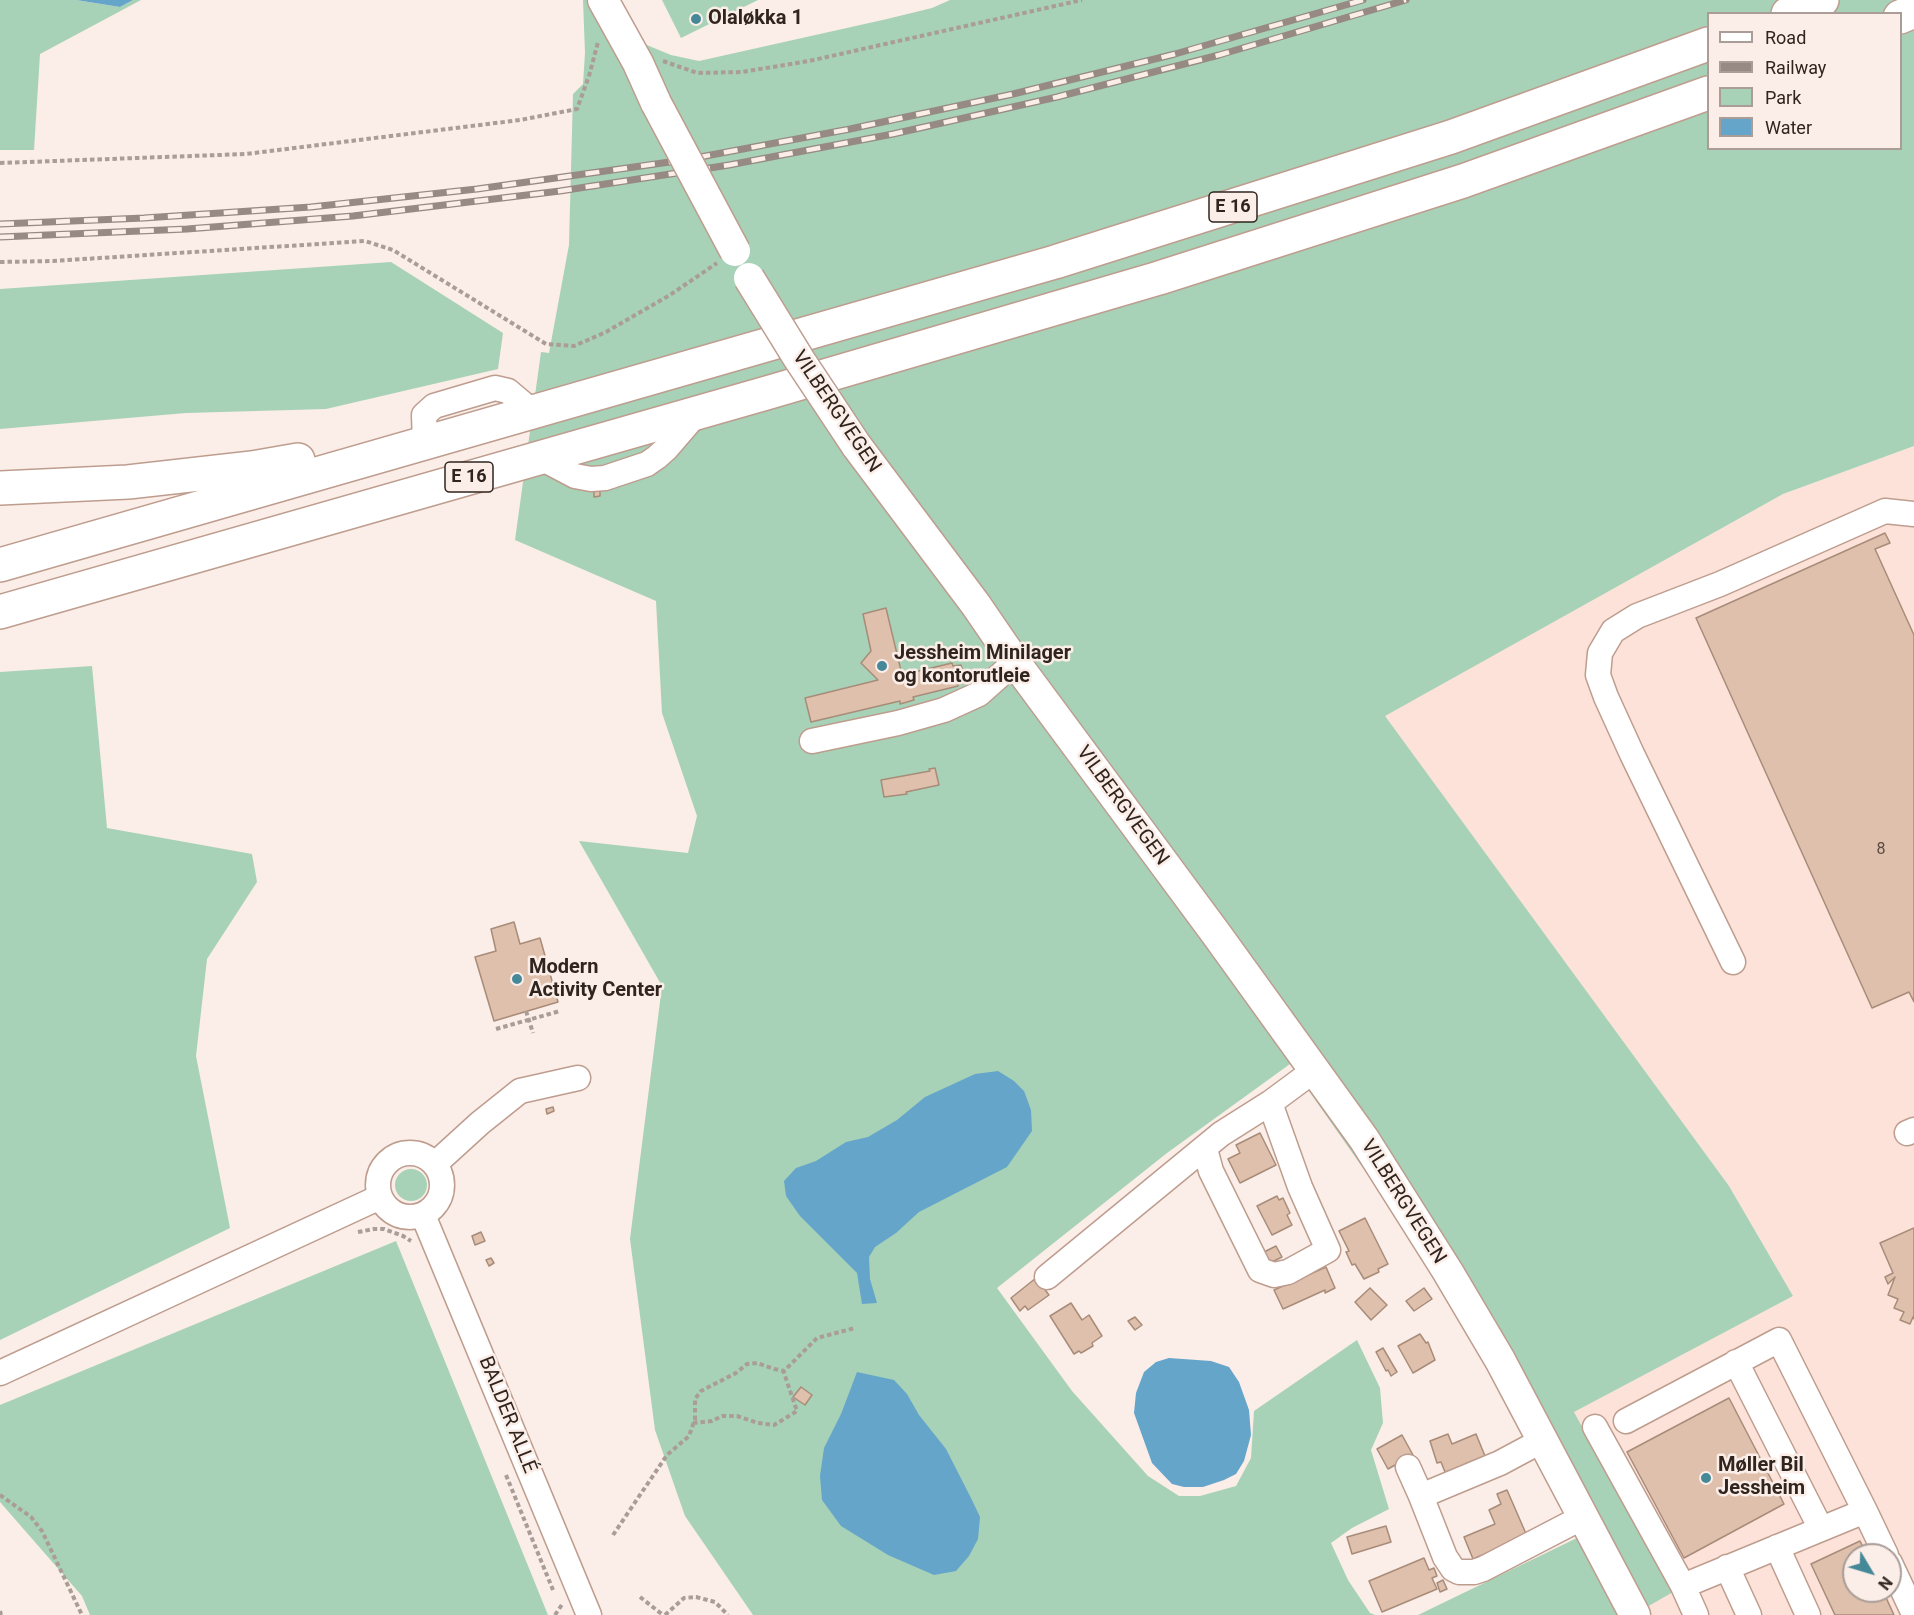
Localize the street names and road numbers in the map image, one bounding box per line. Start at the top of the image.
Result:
road number: E 16 [1209,192,1257,222]
street label: VILBERGVEGEN [786,346,886,478]
road number: E 16 [445,462,493,492]
street label: VILBERGVEGEN [1071,741,1173,871]
street label: VILBERGVEGEN [1355,1135,1451,1269]
street label: BALDER ALLÉ [473,1353,541,1477]

